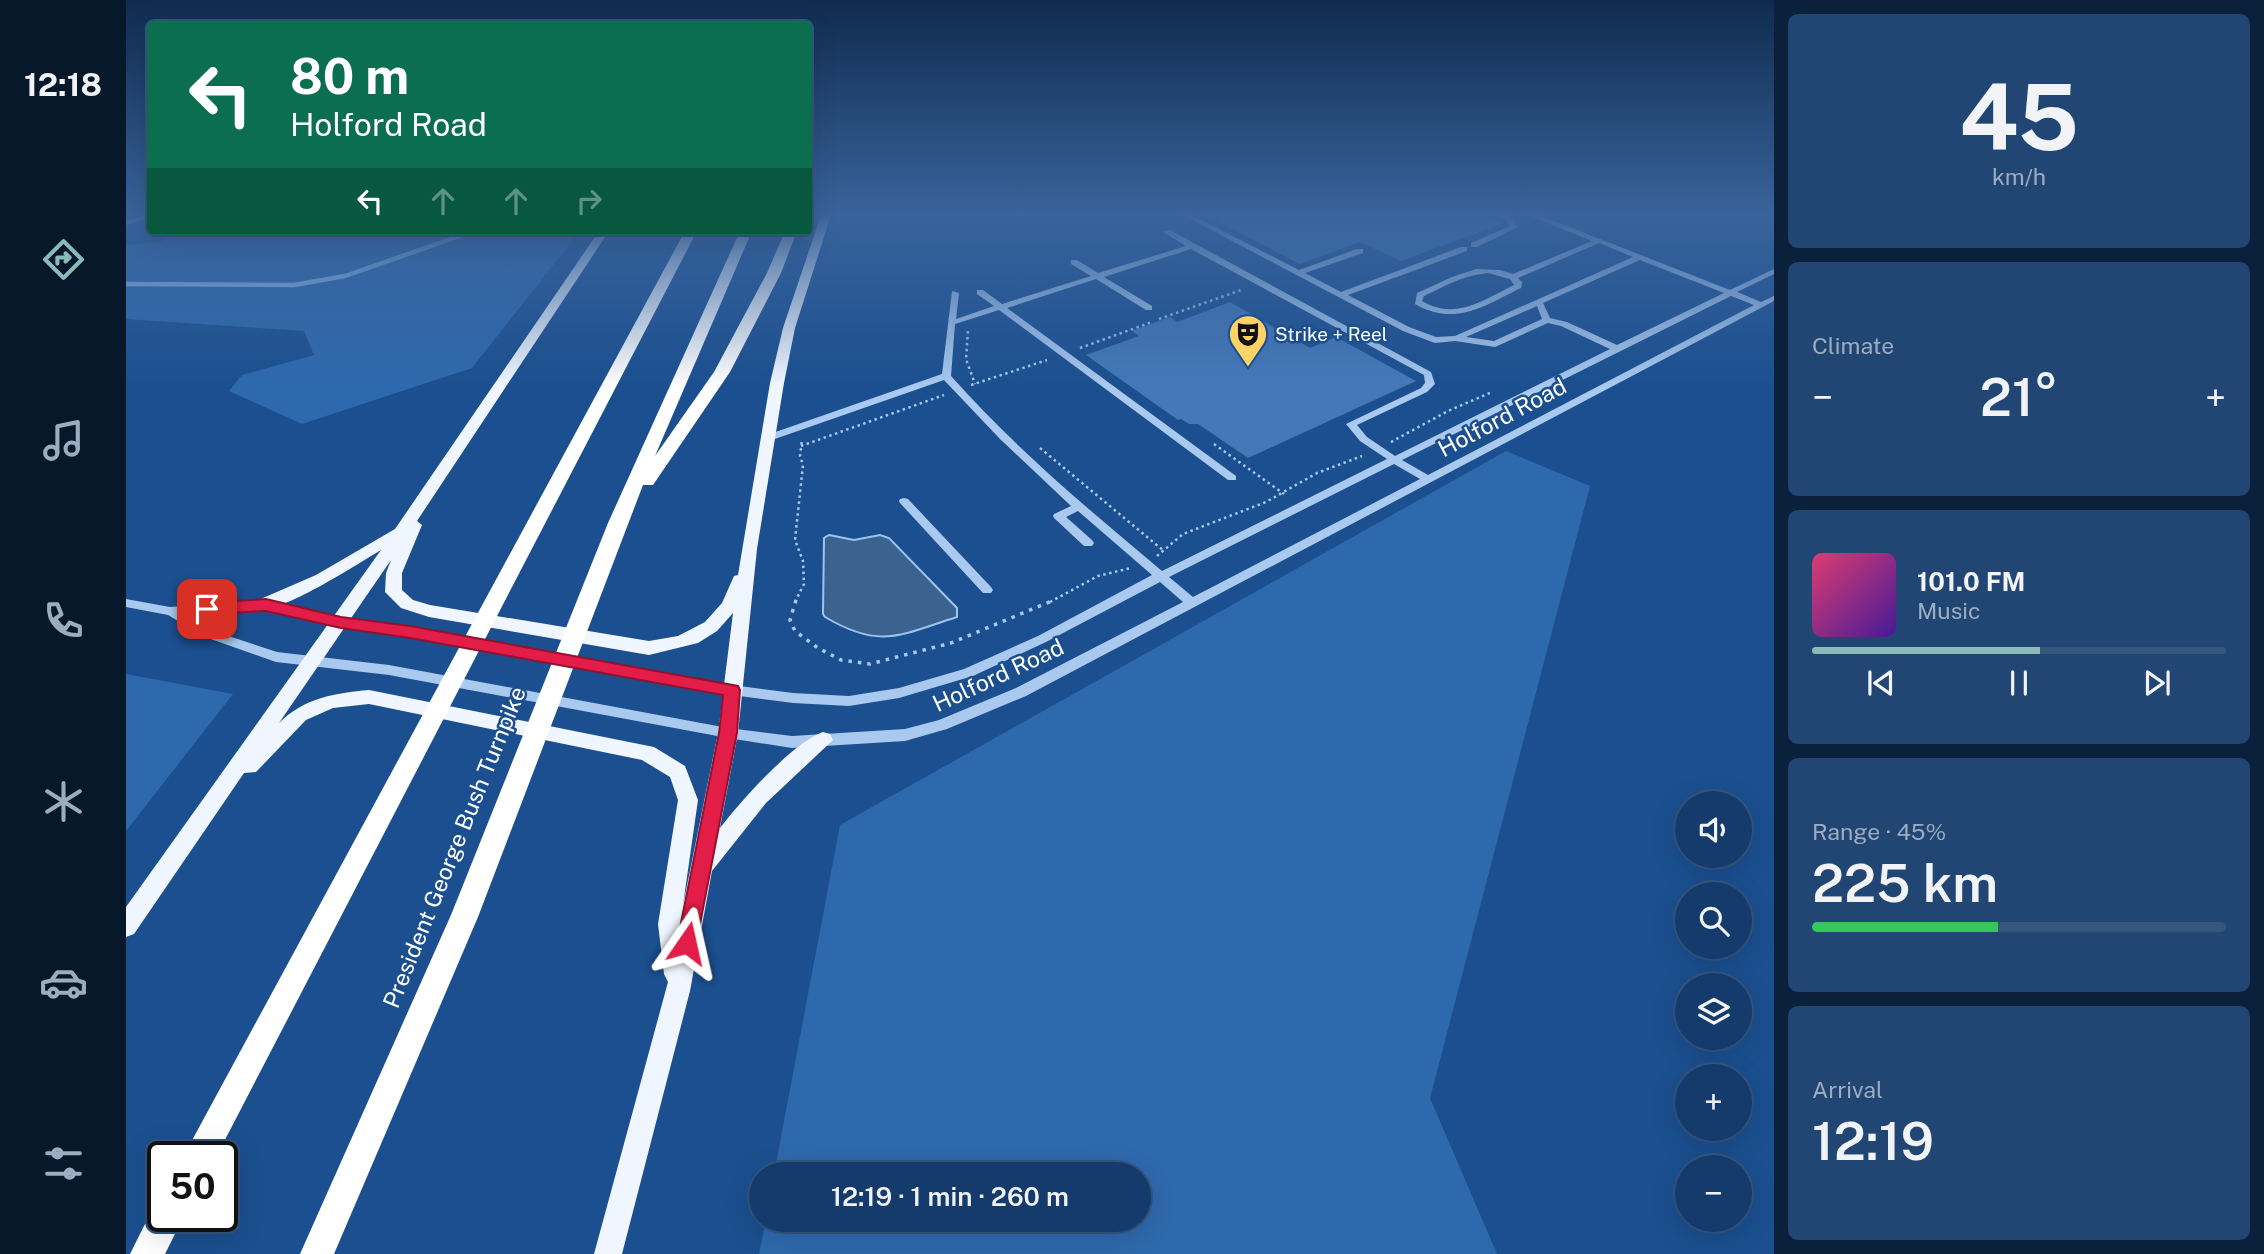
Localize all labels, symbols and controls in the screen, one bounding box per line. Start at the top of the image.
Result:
text: 80 m [290,47,409,105]
icon: left [175,49,266,140]
text: 45 [1959,64,2079,170]
text: 12:18 [24,66,102,103]
text: Holford Road [290,106,487,143]
text: km/h [1992,163,2046,190]
icon: left [351,182,389,220]
icon: ahead [424,182,462,220]
icon: ahead [497,182,535,220]
icon: right [570,182,608,220]
icon: directions [39,235,88,284]
theatre icon: Strike + Reel [1227,313,1269,368]
place label: Strike + Reel [1275,323,1387,345]
text: Climate [1812,332,1894,359]
text: 21° [1980,367,2058,428]
street label: Holford Road [1433,372,1571,462]
text: − [1812,375,1833,420]
text: + [2205,375,2226,420]
icon: music [39,416,88,465]
text: 101.0 FM [1917,566,2025,597]
pin [177,579,237,639]
icon: arrive [188,590,226,628]
icon: phone [39,596,88,645]
text: Music [1917,597,1981,624]
street label: Holford Road [928,633,1068,717]
icon: previous [1862,664,1900,702]
icon: pause [2000,664,2038,702]
icon: next [2138,664,2176,702]
street label: President George Bush Turnpike [377,682,531,1012]
icon: climate [39,777,88,826]
map controls [1675,791,1752,1232]
button: sound [1675,791,1752,868]
text: Range · 45% [1812,818,1946,845]
text: 225 km [1812,853,1998,914]
button: search [1675,882,1752,959]
position arrow [650,906,724,980]
icon: car [39,958,88,1007]
button: layers [1675,973,1752,1050]
button: + [1675,1064,1752,1141]
text: Arrival [1812,1076,1883,1103]
text: 12:19 [1812,1111,1934,1172]
icon: filters [39,1139,88,1188]
speed limit sign: 50 [147,1141,238,1232]
button: − [1675,1155,1752,1232]
text: 12:19 · 1 min · 260 m [831,1181,1069,1212]

